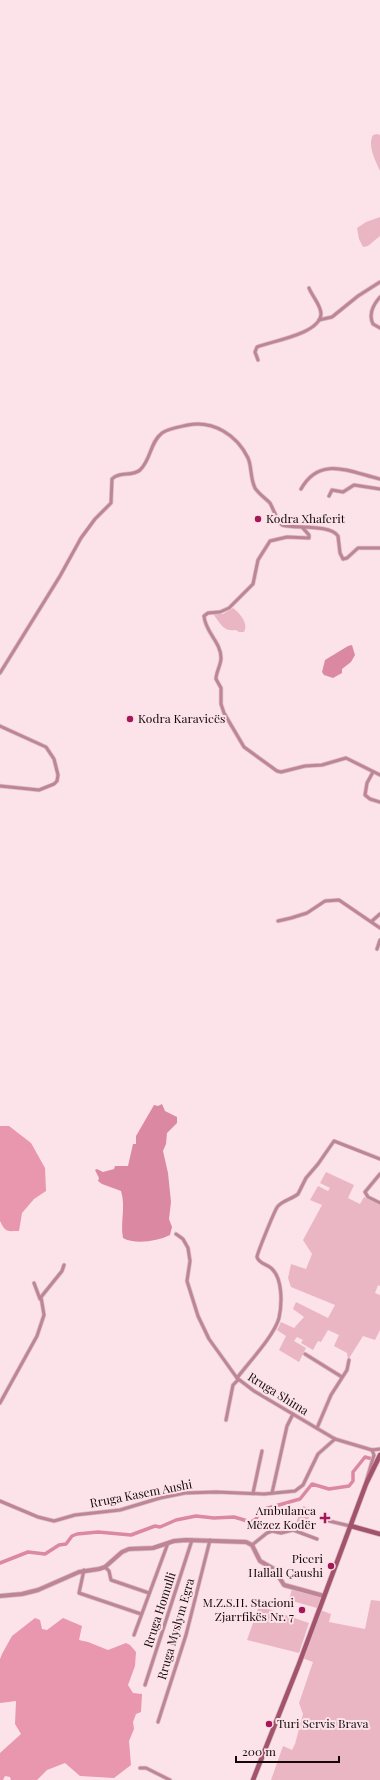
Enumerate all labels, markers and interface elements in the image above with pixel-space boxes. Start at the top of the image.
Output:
place label: Kodra Xhaferit [266,510,346,526]
marker: Kodra Xhaferit [253,514,263,524]
place label: Kodra Karavicës [138,710,225,726]
marker: Kodra Karavicës [125,714,135,724]
street label: Rruga Shima [245,1368,312,1418]
street label: Rruga Kasem Aushi [88,1475,194,1511]
place label: Ambulanca Mëzez Kodër [246,1502,317,1532]
marker: Ambulanca Mëzez Kodër [319,1512,331,1524]
place label: Piceri Hallall Çaushi [248,1550,323,1580]
marker: Piceri Hallall Çaushi [326,1561,336,1571]
street label: Rruga Homulli [139,1569,179,1650]
street label: Rruga Myslym Egra [153,1576,197,1681]
place label: M.Z.S.H. Stacioni Zjarrfikës Nr. 7 [202,1594,294,1624]
marker: M.Z.S.H. Stacioni Zjarrfikës Nr. 7 [297,1605,307,1615]
place label: Turi Servis Brava [277,1715,369,1731]
marker: Turi Servis Brava [264,1719,274,1729]
scale bar [236,1738,339,1764]
text: 200 m [242,1743,276,1759]

